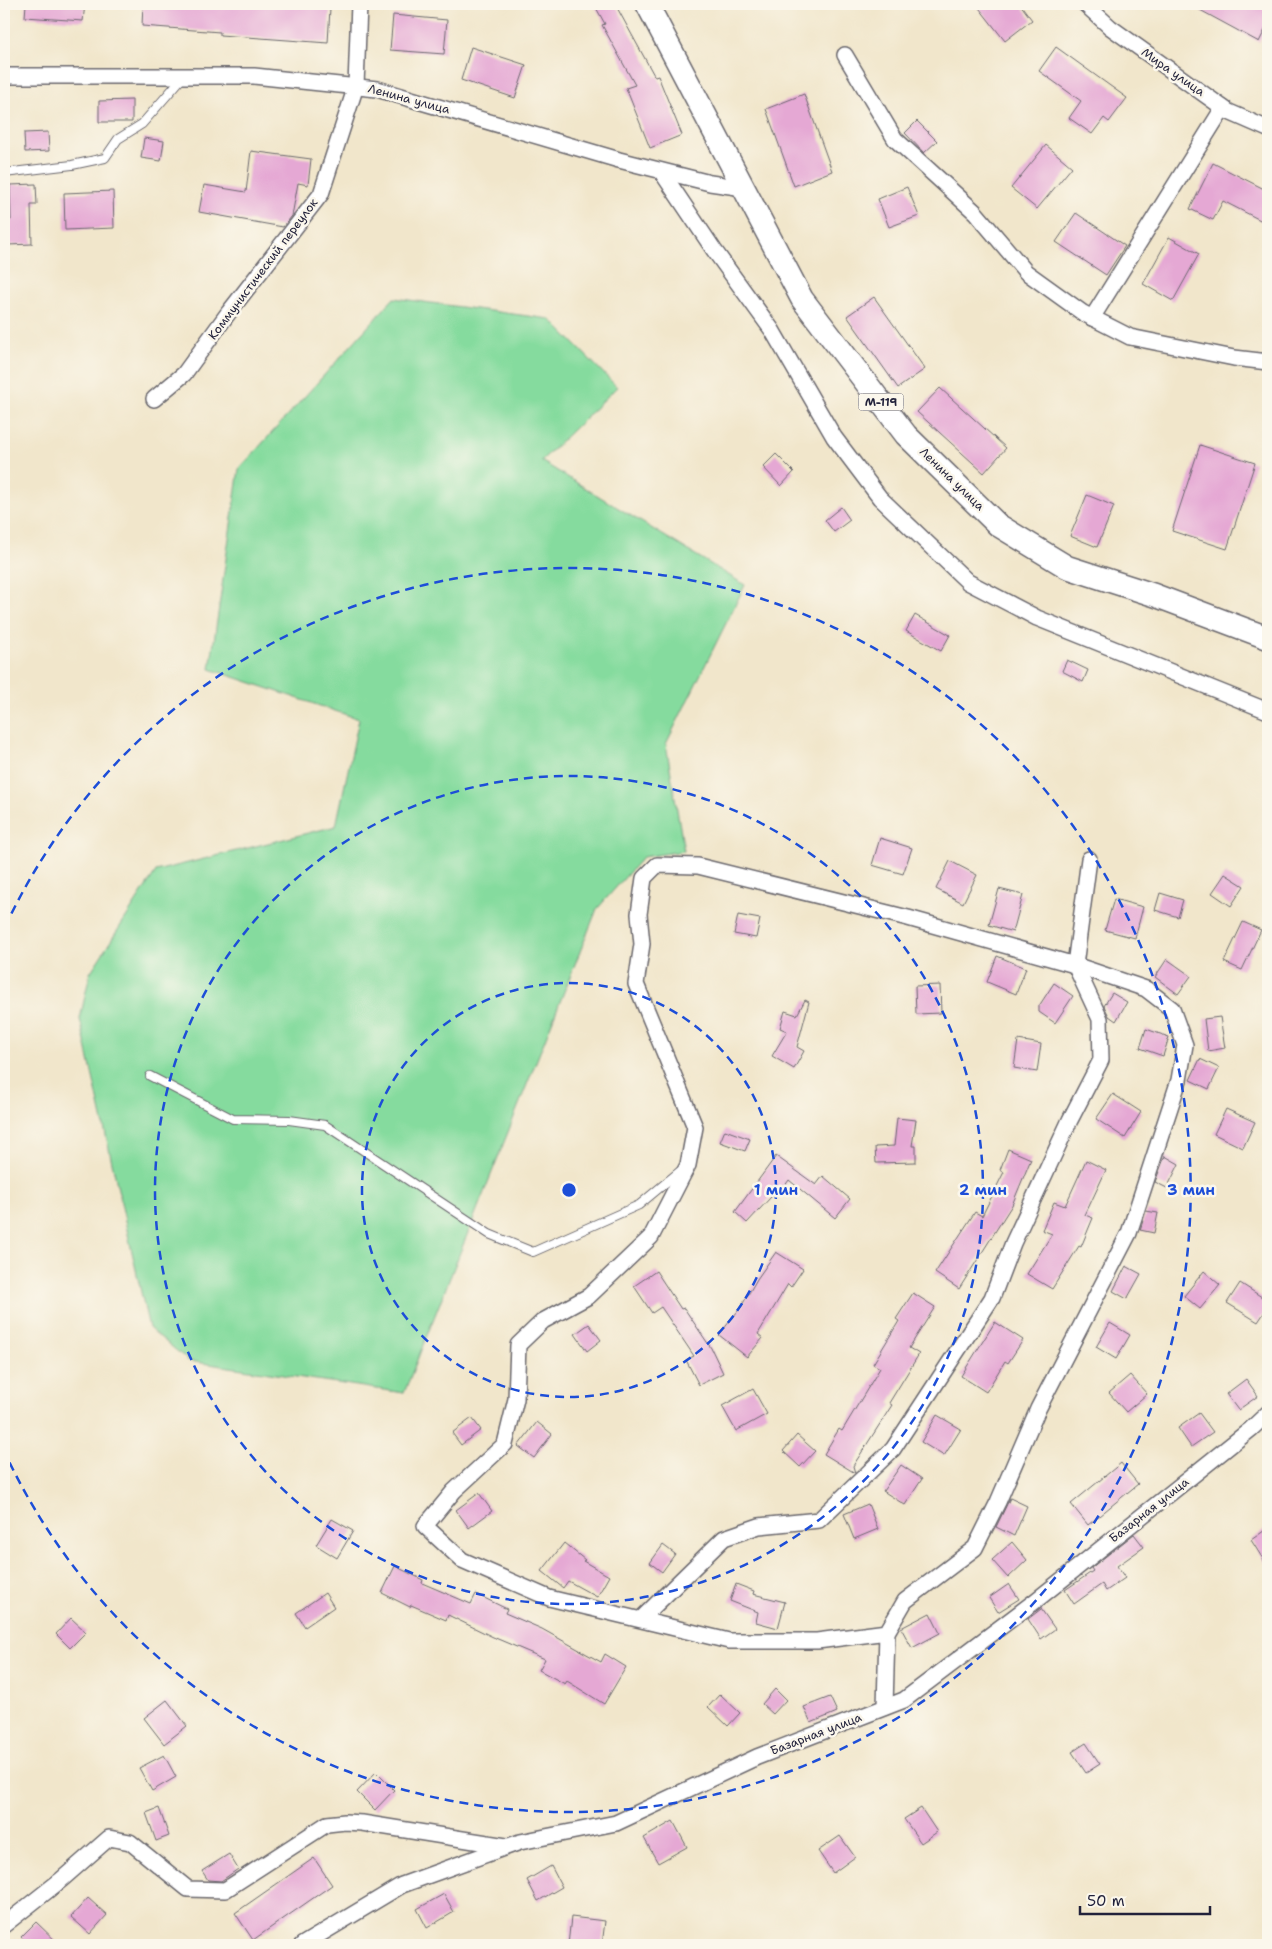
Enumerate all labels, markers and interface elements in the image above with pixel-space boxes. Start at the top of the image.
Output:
street label: Мира улица [1138,44,1208,100]
street label: Ленина улица [366,80,452,118]
street label: Коммунистический переулок [205,195,322,343]
road number: М-119 [858,394,904,411]
street label: Ленина улица [916,444,988,514]
text: 1 мин [754,1180,798,1200]
text: 2 мин [959,1180,1007,1200]
text: 3 мин [1167,1180,1215,1200]
centre of rings [560,1181,578,1199]
street label: Базарная улица [1106,1474,1192,1546]
street label: Базарная улица [768,1709,865,1759]
scale bar [1080,1884,1210,1916]
text: 50 m [1087,1891,1125,1911]

